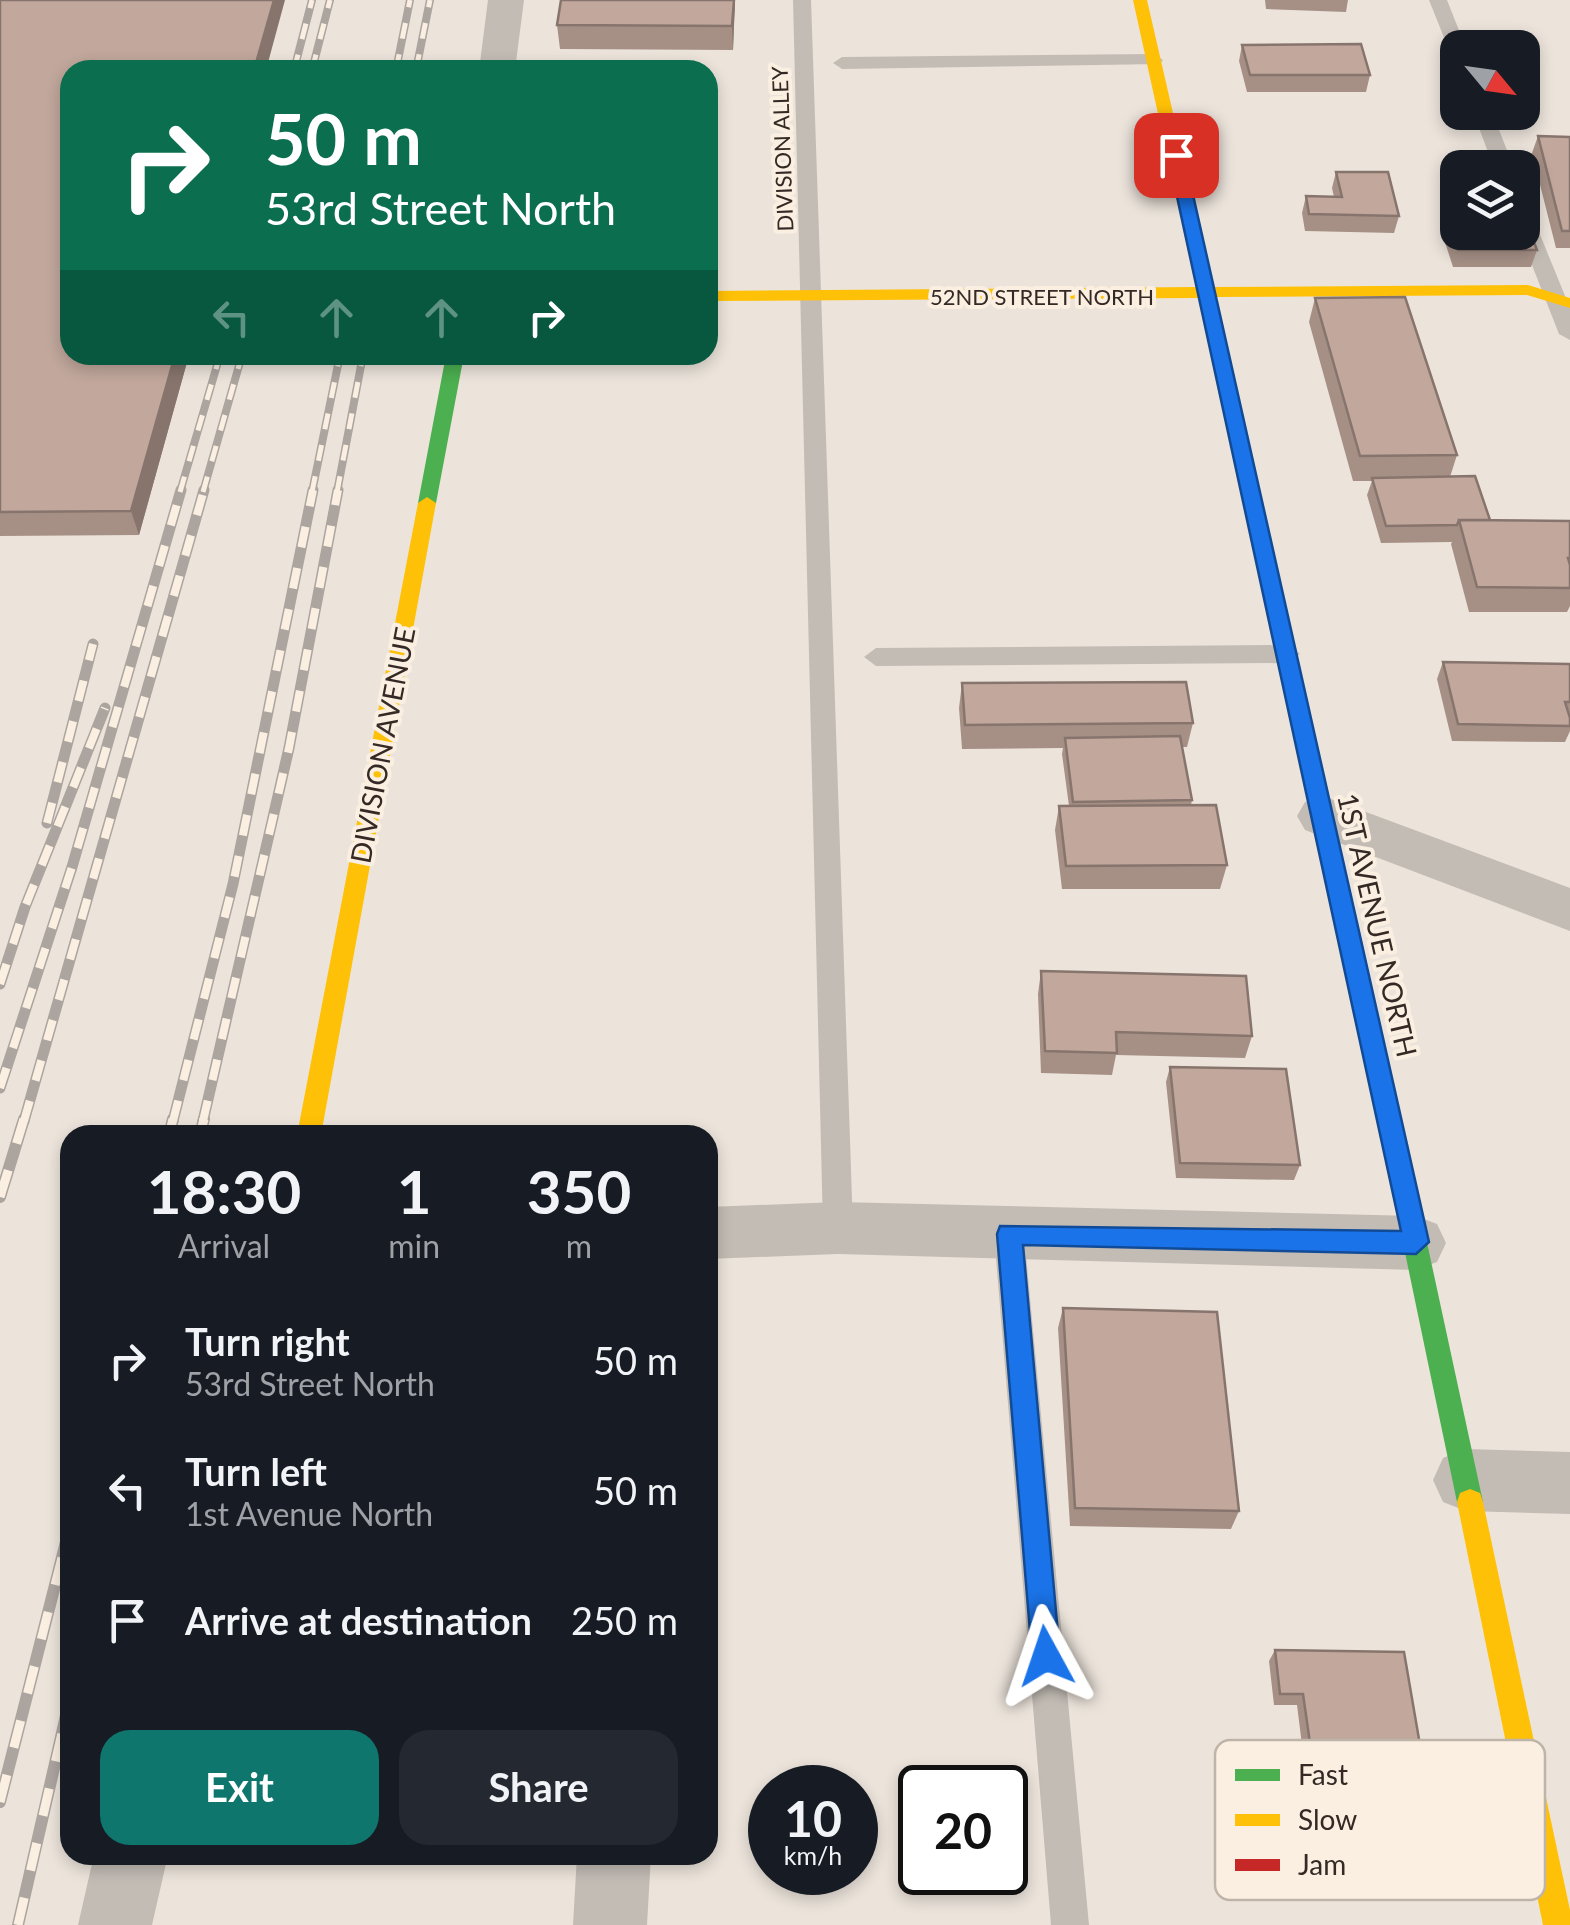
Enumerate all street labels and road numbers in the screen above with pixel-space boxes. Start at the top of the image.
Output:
street label: DIVISION ALLEY [766,66,798,232]
street label: 52ND STREET NORTH [930,283,1154,310]
street label: DIVISION AVENUE [342,624,422,866]
street label: 1ST AVENUE NORTH [1331,790,1425,1060]

